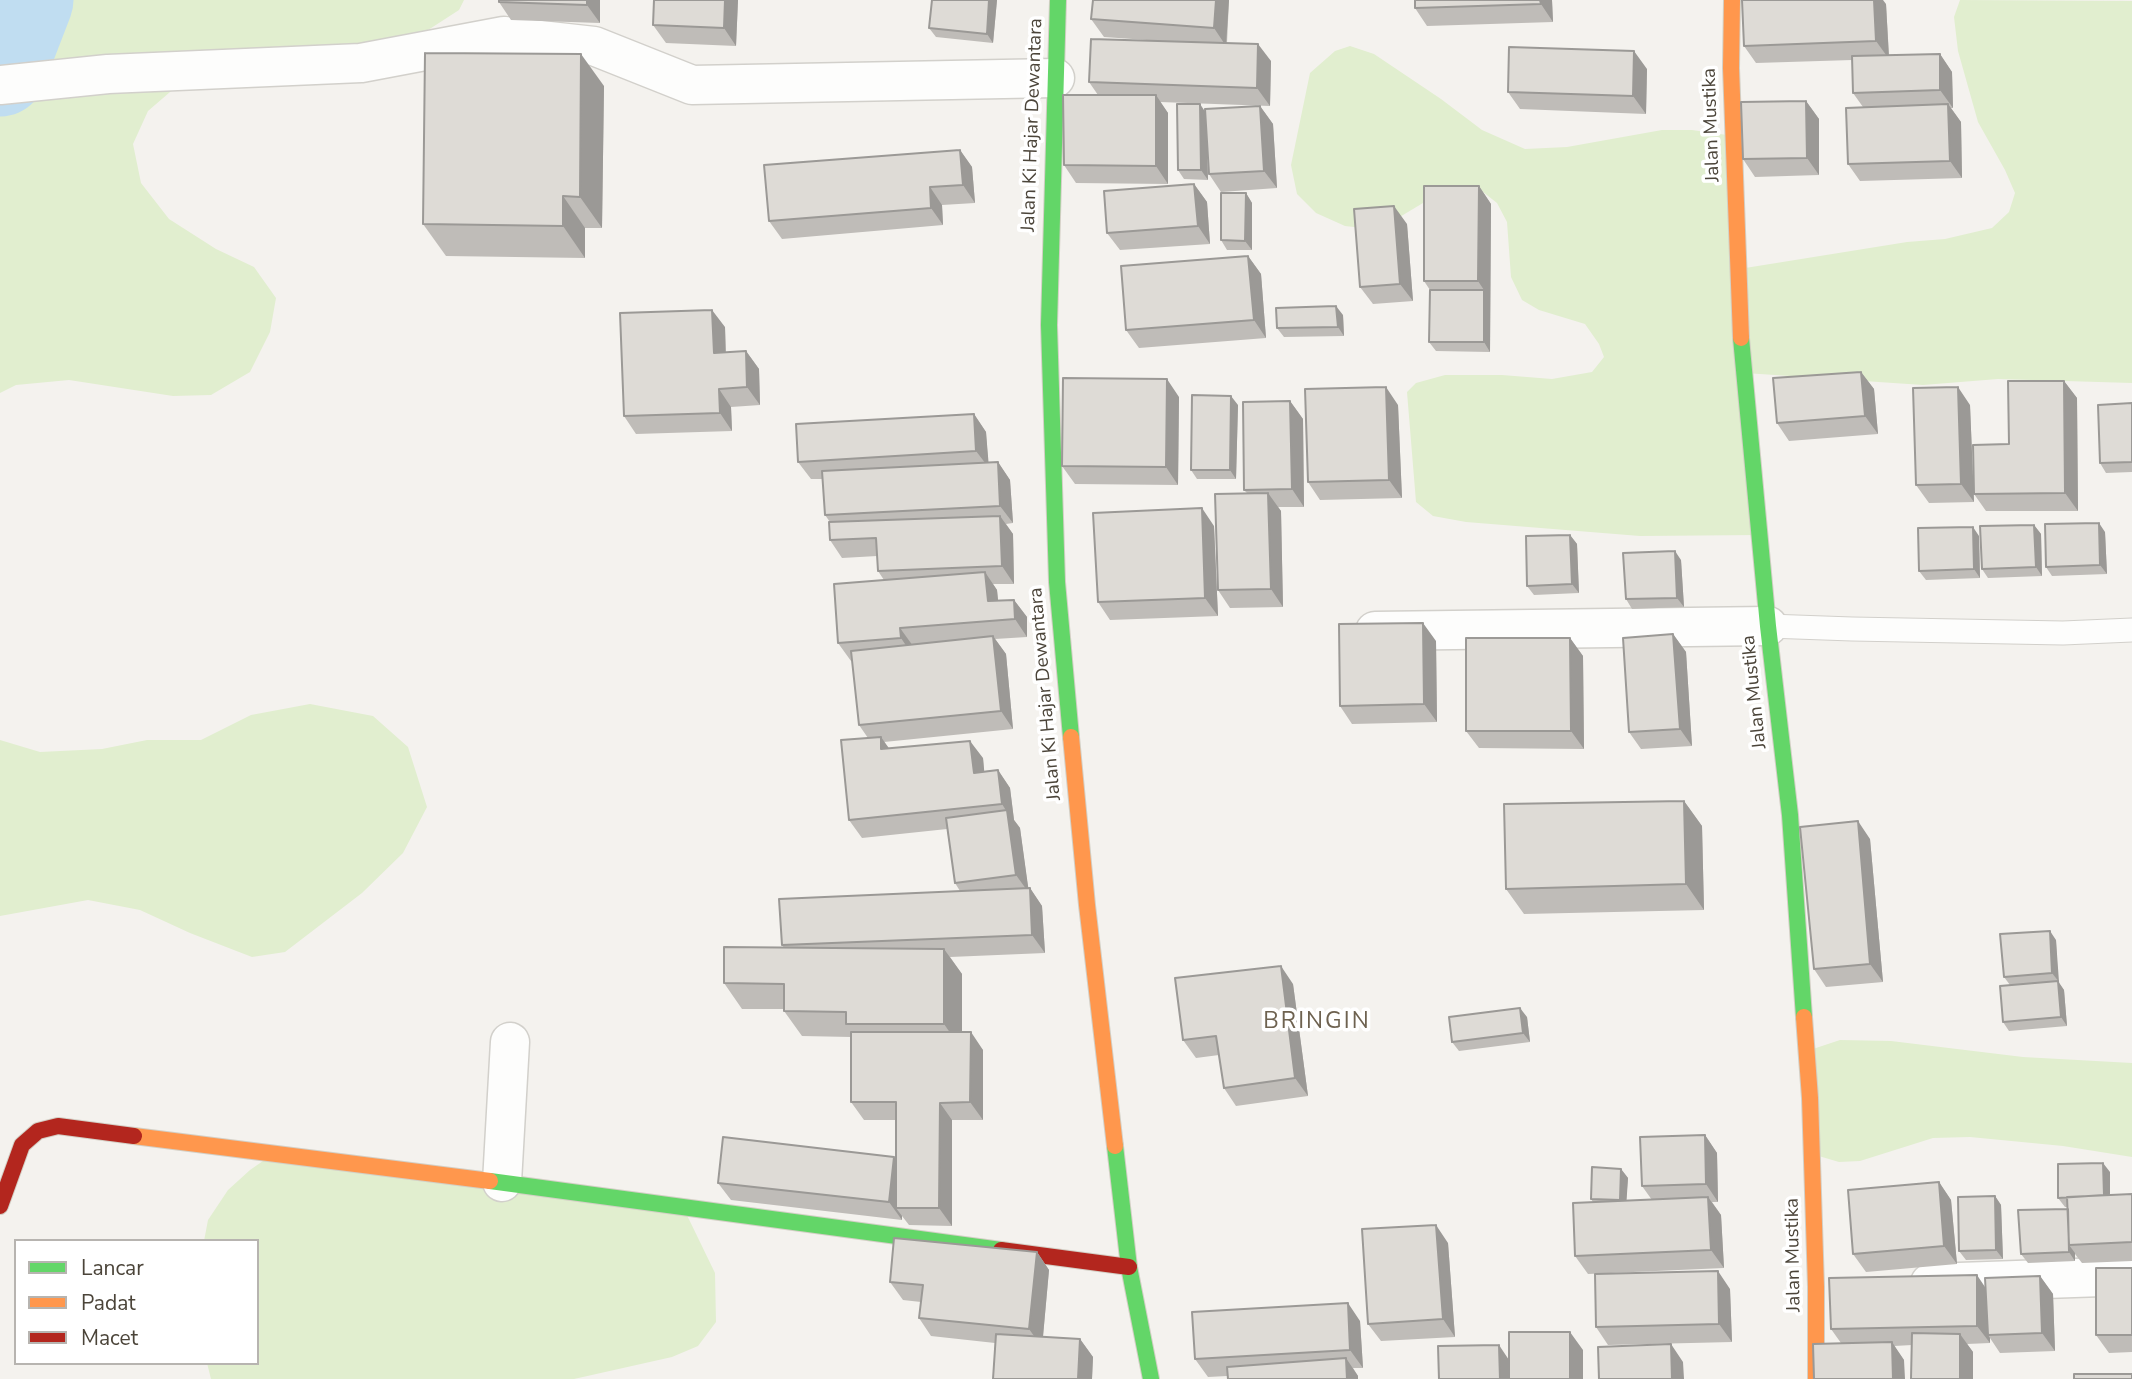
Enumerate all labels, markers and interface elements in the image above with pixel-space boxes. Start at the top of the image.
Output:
street label: Jalan Ki Hajar Dewantara [1018,18,1048,232]
street label: Jalan Mustika [1699,68,1725,182]
street label: Jalan Ki Hajar Dewantara [1025,587,1067,801]
street label: Jalan Mustika [1738,634,1772,750]
district label: BRINGIN [1264,1008,1370,1036]
street label: Jalan Mustika [1782,1198,1806,1312]
legend [14,1239,259,1365]
text: Lancar [81,1254,144,1282]
text: Padat [81,1289,136,1317]
text: Macet [81,1324,138,1352]

